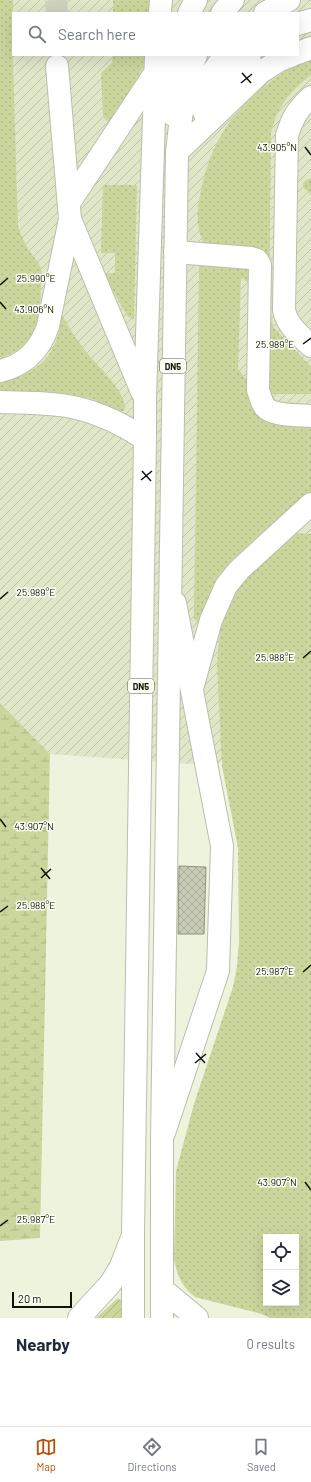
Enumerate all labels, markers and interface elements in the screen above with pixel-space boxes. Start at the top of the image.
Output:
search box [12,12,299,56]
icon: search [26,23,48,45]
text: Search here [58,25,136,43]
text: 43.905°N [257,141,297,153]
text: 25.990°E [16,272,56,284]
text: 43.906°N [14,303,54,315]
text: 25.989°E [256,338,294,350]
road number: DN5 [160,359,186,373]
text: 25.989°E [17,586,55,598]
text: 25.988°E [256,651,294,663]
road number: DN5 [128,679,154,693]
text: 43.907°N [14,820,54,832]
text: 25.988°E [17,899,55,911]
text: 25.987°E [256,965,294,977]
text: 43.907°N [257,1176,297,1188]
text: 25.987°E [17,1213,55,1225]
map controls [263,1234,299,1306]
button: locate [263,1234,299,1270]
button: layers [263,1270,299,1306]
scale bar [12,1290,72,1309]
text: 20 m [18,1292,41,1305]
text: Nearby [16,1334,70,1354]
text: 0 results [246,1336,295,1352]
tab: Map [35,1436,57,1473]
tab: Directions [127,1436,177,1473]
tab: Saved [247,1436,276,1473]

